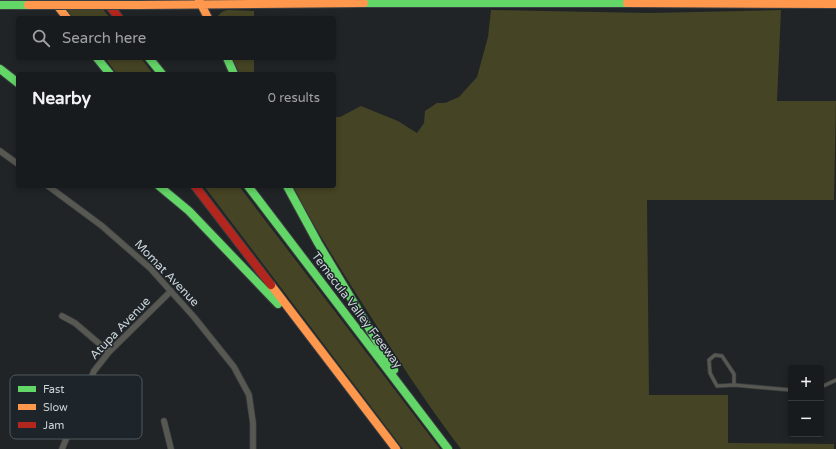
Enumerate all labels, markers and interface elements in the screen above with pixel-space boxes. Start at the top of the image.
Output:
search box [16,16,336,60]
icon: search [30,27,52,49]
text: Search here [62,29,146,47]
text: Nearby [32,88,91,109]
text: 0 results [268,90,320,106]
street label: Momat Avenue [132,237,202,309]
street label: Temecula Valley Freeway [309,249,406,371]
street label: Atupa Avenue [87,294,153,362]
map controls [788,365,824,437]
button: + [788,365,824,401]
legend [10,375,142,439]
text: Fast [43,383,64,396]
text: Slow [43,401,68,414]
button: − [788,401,824,437]
text: Jam [43,419,64,432]

